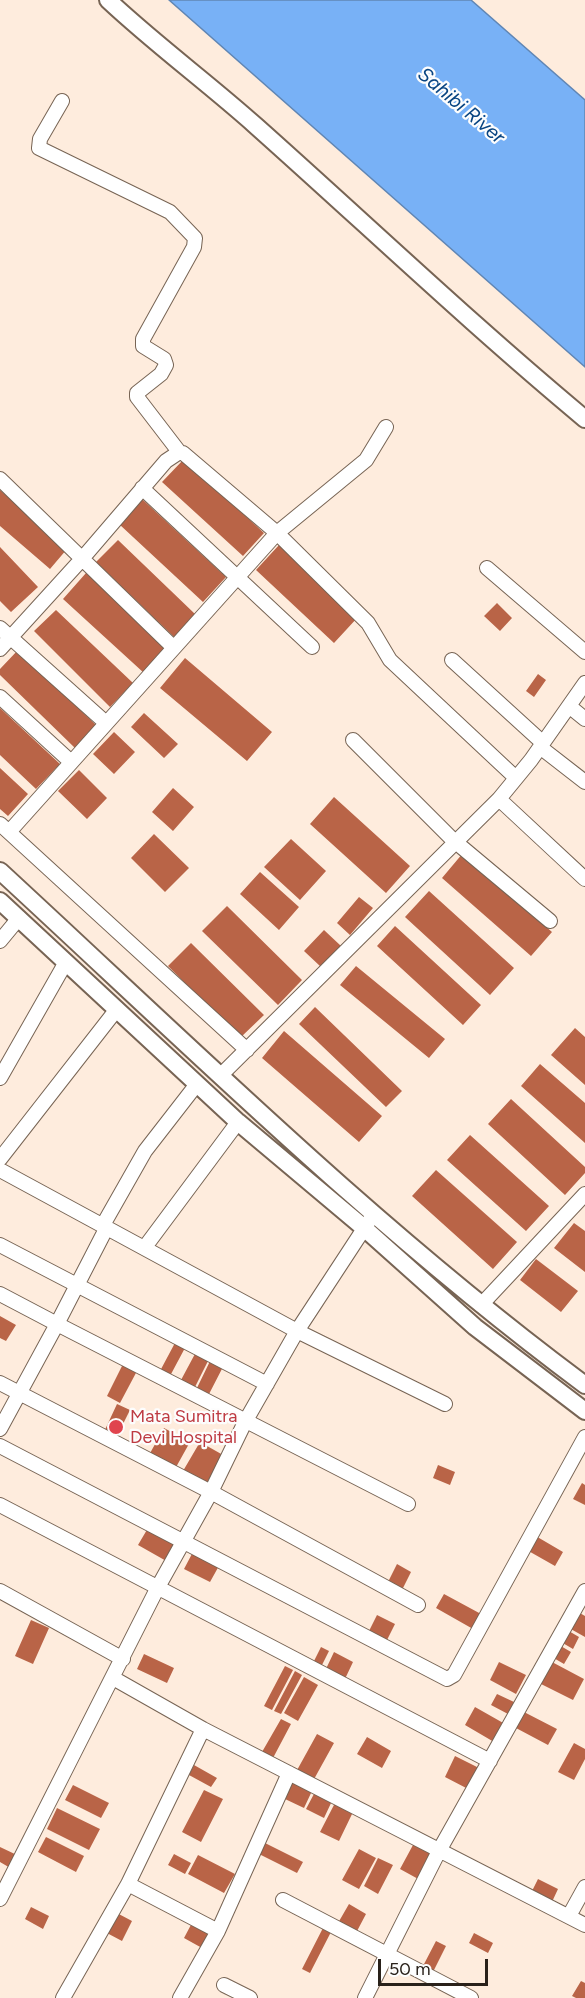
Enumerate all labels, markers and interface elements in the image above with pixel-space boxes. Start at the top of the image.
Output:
water label: Sahibi River [413,63,509,149]
place label: Mata Sumitra Devi Hospital [130,1406,237,1448]
marker: Mata Sumitra Devi Hospital [107,1418,125,1436]
scale bar [381,1947,490,1985]
text: 50 m [389,1958,431,1980]

